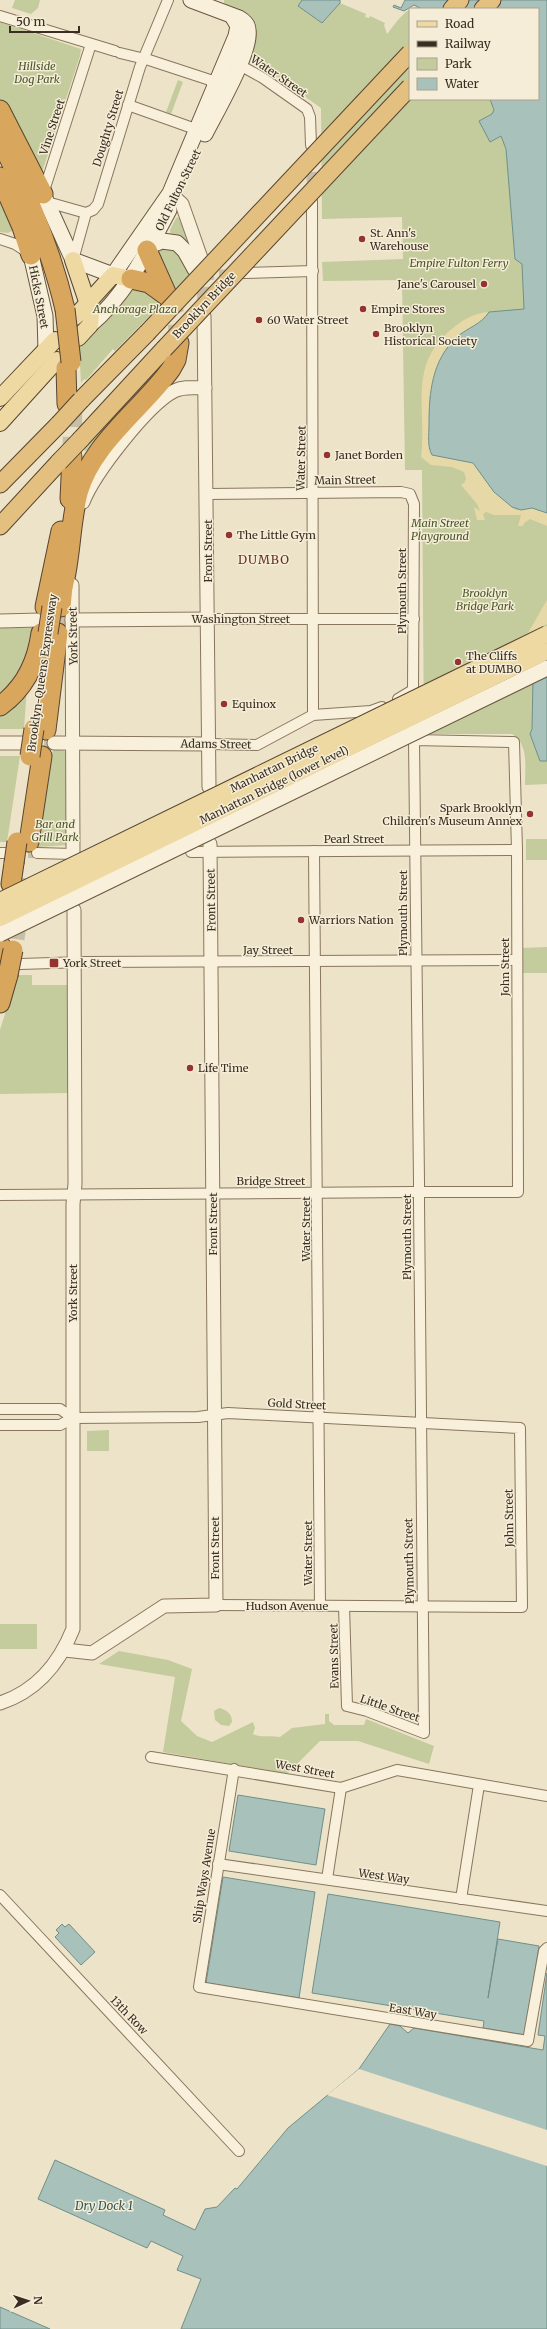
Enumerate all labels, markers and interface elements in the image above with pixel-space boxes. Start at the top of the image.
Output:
scale bar [10,8,79,34]
legend [409,8,539,100]
text: 50 m [16,14,45,29]
text: Road [445,16,474,31]
text: Railway [445,36,491,51]
street label: Water Street [247,51,311,100]
text: Park [445,56,472,71]
park label: Hillside Dog Park [13,59,60,86]
text: Water [444,76,480,91]
street label: Doughty Street [90,87,127,168]
street label: Vine Street [36,97,68,158]
street label: Old Fulton Street [152,146,204,233]
place label: St. Ann's Warehouse [369,226,429,253]
marker: St. Ann's Warehouse [357,234,367,244]
park label: Empire Fulton Ferry [409,256,509,270]
street label: Hicks Street [26,264,52,331]
street label: Brooklyn Bridge [169,268,239,341]
place label: Jane's Carousel [396,277,477,291]
marker: Jane's Carousel [479,279,489,289]
park label: Anchorage Plaza [92,302,177,316]
place label: Empire Stores [371,302,445,316]
marker: Empire Stores [358,304,368,314]
place label: 60 Water Street [267,313,349,327]
marker: 60 Water Street [254,315,264,325]
place label: Brooklyn Historical Society [384,321,478,348]
marker: Brooklyn Historical Society [371,329,381,339]
street label: Water Street [293,425,309,492]
place label: Janet Borden [334,448,404,462]
marker: Janet Borden [322,450,332,460]
street label: Main Street [314,472,377,488]
park label: Main Street Playground [410,516,469,543]
street label: Front Street [201,519,215,582]
place label: The Little Gym [237,528,316,542]
marker: The Little Gym [224,530,234,540]
street label: Plymouth Street [395,547,409,634]
district label: DUMBO [238,552,290,567]
park label: Brooklyn Bridge Park [456,586,514,613]
street label: Brooklyn-Queens Expressway [24,593,60,753]
street label: York Street [65,606,81,666]
street label: Washington Street [191,612,291,626]
place label: The Cliffs at DUMBO [466,649,522,676]
marker: The Cliffs at DUMBO [453,657,463,667]
place label: Equinox [232,697,276,711]
marker: Equinox [219,699,229,709]
street label: Adams Street [180,736,252,752]
street label: Manhattan Bridge [228,740,321,795]
street label: Manhattan Bridge (lower level) [197,743,351,827]
place label: Spark Brooklyn Children's Museum Annex [383,801,523,828]
marker: Spark Brooklyn Children's Museum Annex [525,809,535,819]
park label: Bar and Grill Park [32,817,78,844]
street label: Pearl Street [324,832,385,846]
street label: Front Street [203,868,219,932]
street label: Plymouth Street [396,869,410,956]
place label: Warriors Nation [308,913,395,927]
marker: Warriors Nation [296,915,306,925]
street label: John Street [498,937,512,997]
street label: Jay Street [242,943,294,957]
place label: York Street [62,956,122,970]
marker: York Street [48,957,60,969]
place label: Life Time [198,1061,249,1075]
marker: Life Time [185,1063,195,1073]
street label: Bridge Street [237,1174,306,1188]
street label: Front Street [206,1192,220,1255]
street label: Plymouth Street [400,1193,414,1280]
street label: Water Street [299,1196,313,1263]
street label: York Street [66,1263,80,1323]
street label: Gold Street [267,1395,327,1413]
street label: John Street [501,1488,517,1548]
street label: Front Street [208,1516,222,1579]
street label: Plymouth Street [401,1517,417,1604]
street label: Water Street [301,1520,315,1587]
street label: Hudson Avenue [246,1599,328,1613]
street label: Evans Street [326,1622,342,1689]
street label: Little Street [358,1691,422,1725]
street label: West Street [273,1757,336,1781]
street label: Ship Ways Avenue [190,1827,218,1924]
street label: West Way [357,1865,411,1887]
street label: 13th Row [107,1993,151,2038]
street label: East Way [388,2000,438,2022]
water label: Dry Dock 1 [74,2198,133,2213]
north arrow [8,2281,48,2321]
text: N [31,2296,45,2305]

